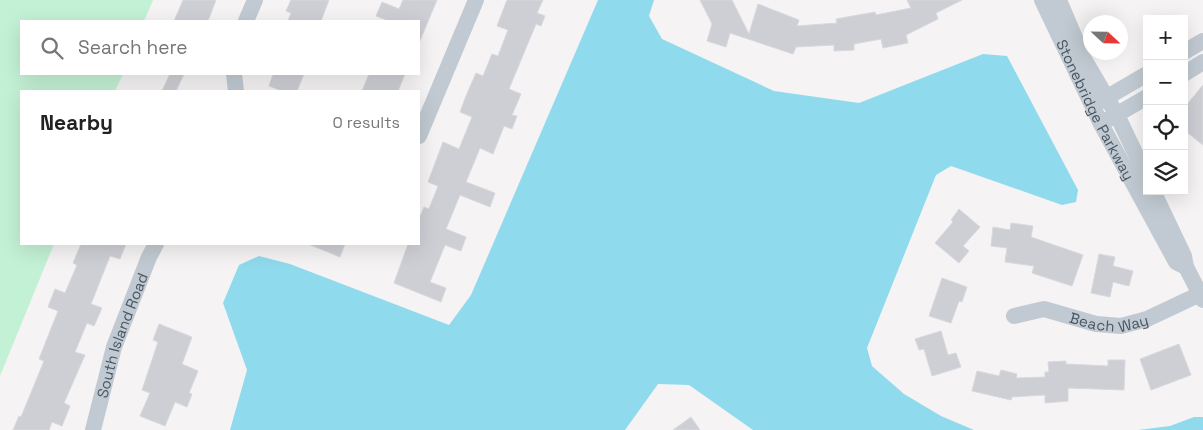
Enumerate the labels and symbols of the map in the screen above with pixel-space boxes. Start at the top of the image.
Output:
north arrow [1083,15,1128,60]
street label: Stonebridge Parkway [1053,36,1139,183]
street label: South Island Road [92,270,151,400]
street label: Beach Way [1068,307,1150,336]

